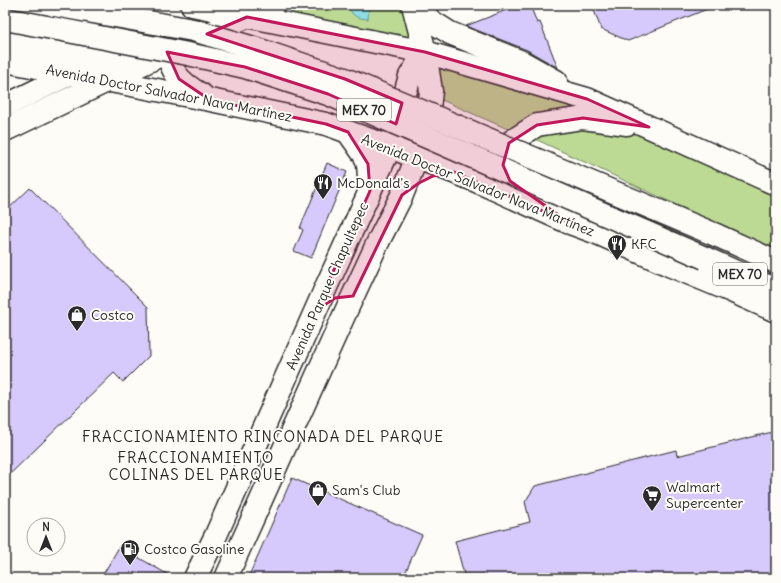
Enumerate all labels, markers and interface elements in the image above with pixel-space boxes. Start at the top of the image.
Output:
street label: Avenida Doctor Salvador Nava Martínez [45,60,294,126]
road number: MEX 70 [337,99,391,121]
street label: Avenida Doctor Salvador Nava Martínez [359,130,598,240]
restaurant icon: McDonald's [312,172,334,200]
place label: McDonald's [337,174,410,192]
street label: Avenida Parque Chapultepec [282,199,372,373]
restaurant icon: KFC [606,233,628,261]
place label: KFC [631,235,657,253]
road number: MEX 70 [713,263,767,285]
shop icon: Costco [66,304,88,332]
place label: Costco [91,306,134,324]
district label: FRACCIONAMIENTO RINCONADA DEL PARQUE [82,427,444,446]
district label: FRACCIONAMIENTO COLINAS DEL PARQUE [108,448,284,484]
place label: Walmart Supercenter [666,478,744,512]
shop icon: Sam's Club [307,479,329,507]
place label: Sam's Club [332,481,401,499]
supermarket icon: Walmart Supercenter [641,484,663,512]
north arrow [26,517,66,557]
text: N [42,520,50,534]
fuel station icon: Costco Gasoline [119,538,141,566]
place label: Costco Gasoline [144,540,245,558]

